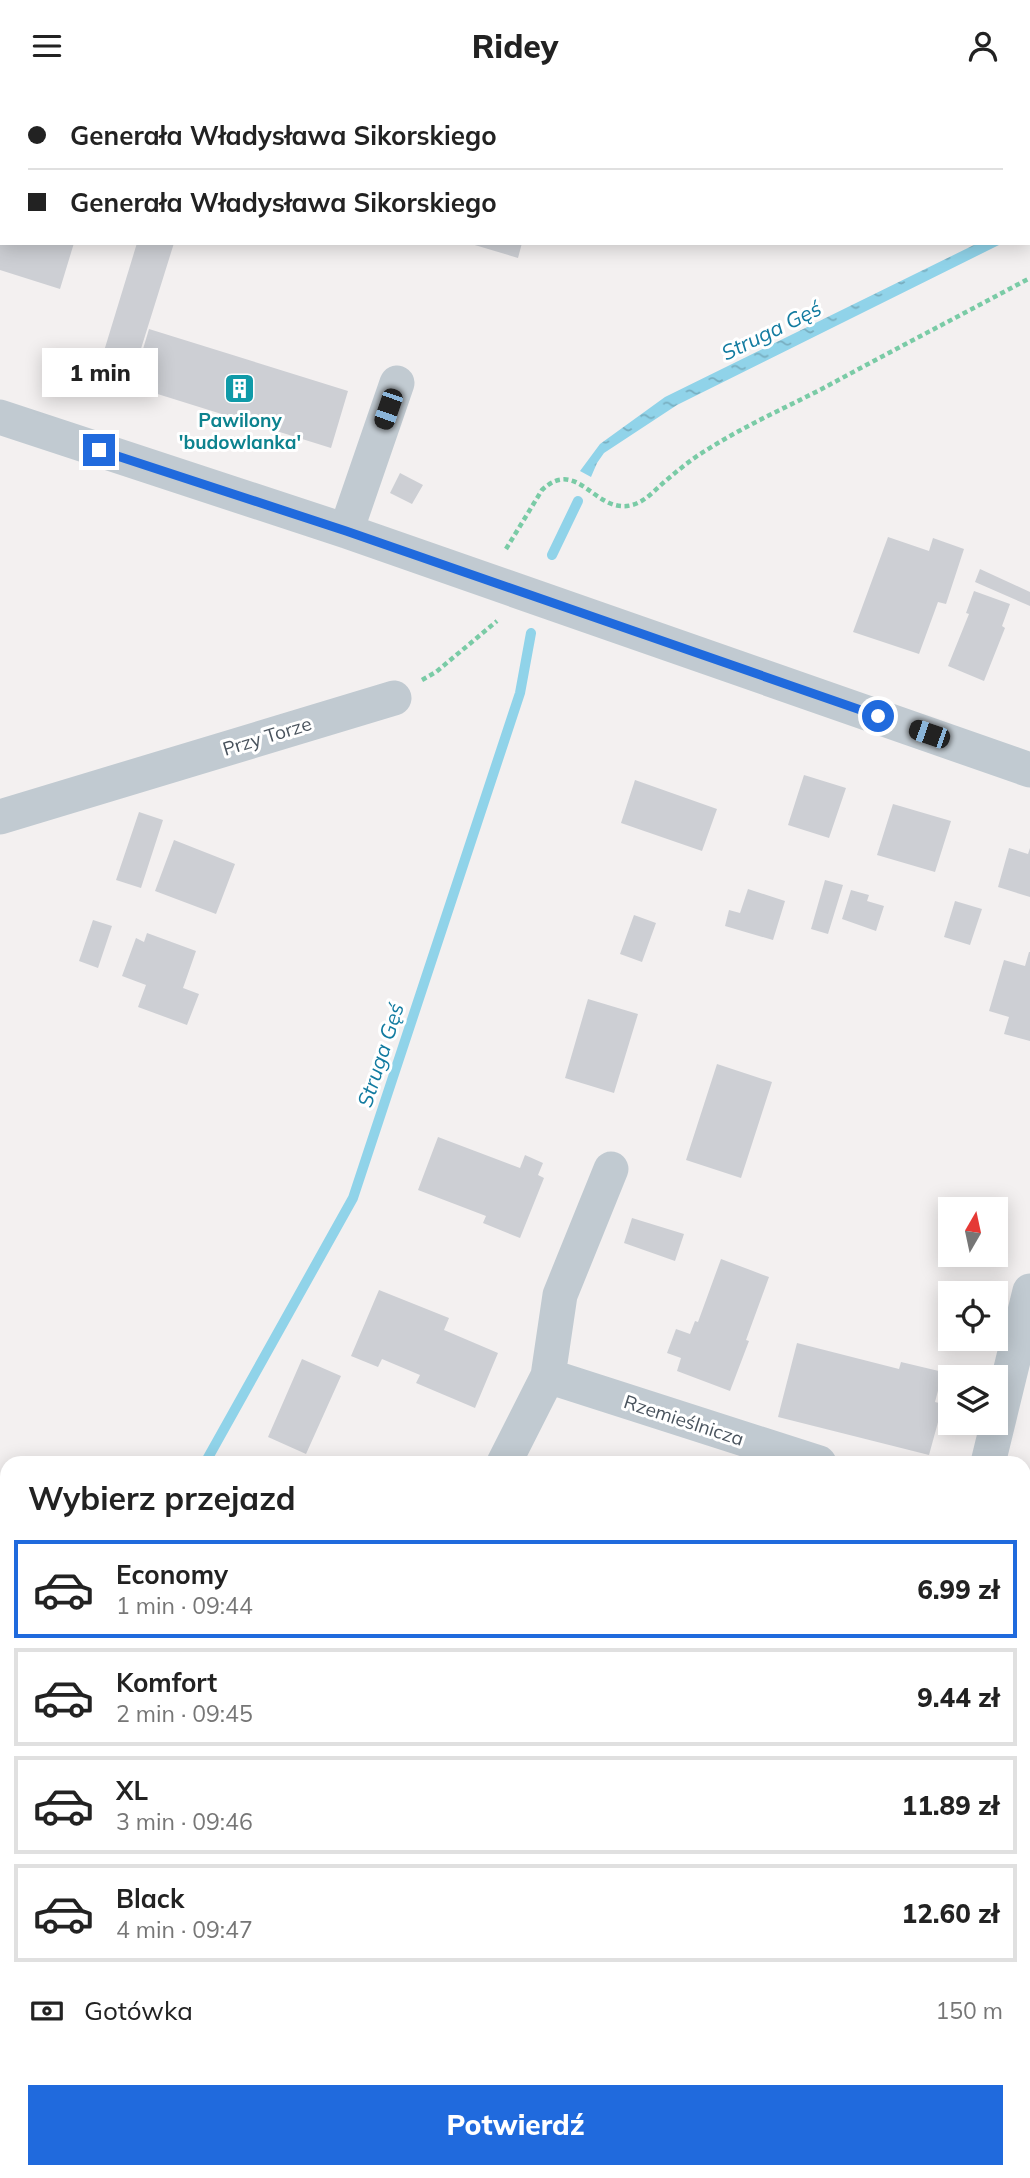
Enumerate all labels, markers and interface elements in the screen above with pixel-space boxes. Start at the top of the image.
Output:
text: Ridey [472,26,558,66]
icon: menu [28,27,66,65]
icon: person [964,27,1002,65]
text: Generała Władysława Sikorskiego [70,119,497,152]
text: Generała Władysława Sikorskiego [70,186,497,219]
water label: Struga Gęś [717,294,826,365]
callout: 1 min [41,349,157,397]
text: 1 min [69,358,131,387]
building icon: Pawilony 'budowlanka' [223,372,257,406]
car [372,386,405,432]
place label: Pawilony 'budowlanka' [179,408,301,454]
route end [83,434,115,466]
route start [862,700,894,732]
street label: Przy Torze [220,711,314,761]
car [906,717,953,751]
water label: Struga Gęś [351,999,409,1110]
north arrow [938,1197,1008,1267]
map controls [938,1197,1008,1435]
button: locate [938,1281,1008,1351]
button: layers [938,1365,1008,1435]
street label: Rzemieślnicza [621,1389,747,1451]
text: Wybierz przejazd [28,1478,296,1518]
icon: car [32,1558,95,1621]
text: Economy [116,1558,228,1591]
text: 6.99 zł [917,1573,999,1606]
text: 1 min · 09:44 [116,1591,253,1620]
icon: car [32,1666,95,1729]
text: Komfort [116,1666,217,1699]
text: 9.44 zł [917,1681,999,1714]
text: 2 min · 09:45 [116,1699,253,1728]
icon: car [32,1774,95,1837]
text: XL [116,1774,148,1807]
text: 11.89 zł [902,1789,999,1822]
text: 3 min · 09:46 [116,1807,253,1836]
icon: car [32,1882,95,1945]
text: Black [116,1882,184,1915]
text: 12.60 zł [902,1897,999,1930]
text: 4 min · 09:47 [116,1915,253,1944]
icon: cash [28,1992,66,2030]
text: Gotówka [84,1994,193,2027]
text: 150 m [935,1996,1003,2025]
button: Potwierdź [28,2085,1003,2165]

